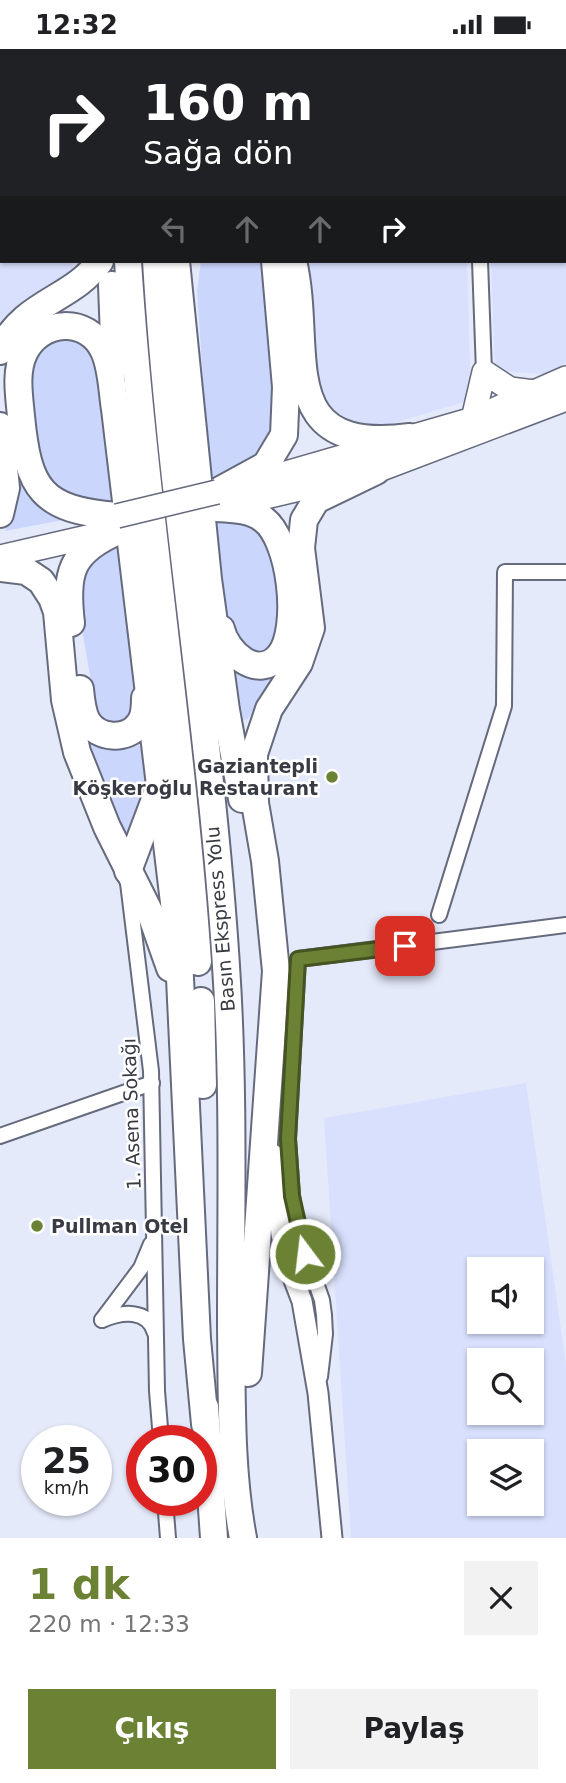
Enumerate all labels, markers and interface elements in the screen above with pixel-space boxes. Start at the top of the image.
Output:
text: 12:32 [35,10,118,40]
text: 160 m [143,75,313,132]
icon: right [28,77,119,168]
text: Sağa dön [143,134,293,172]
icon: left [155,210,193,248]
icon: ahead [228,210,266,248]
icon: ahead [301,210,339,248]
icon: right [374,210,412,248]
place label: Gaziantepli Köşkeroğlu Restaurant [73,755,318,799]
marker: Gaziantepli Köşkeroğlu Restaurant [324,769,340,785]
street label: Basın Ekspress Yolu [201,825,239,1013]
pin [375,916,435,976]
icon: arrive [386,927,424,965]
street label: 1. Asena Sokağı [117,1038,145,1190]
place label: Pullman Otel [51,1215,189,1237]
position arrow [268,1217,342,1291]
marker: Pullman Otel [29,1218,45,1234]
map controls [467,1257,544,1516]
button: sound [467,1257,544,1334]
button: search [467,1348,544,1425]
speed limit sign: 30 [126,1425,217,1516]
button: layers [467,1439,544,1516]
text: 25 [42,1441,91,1481]
text: km/h [44,1477,89,1498]
text: 1 dk [28,1560,130,1609]
button: close [464,1561,538,1635]
text: 220 m · 12:33 [28,1611,190,1637]
button: Çıkış [28,1689,276,1769]
button: Paylaş [290,1689,538,1769]

